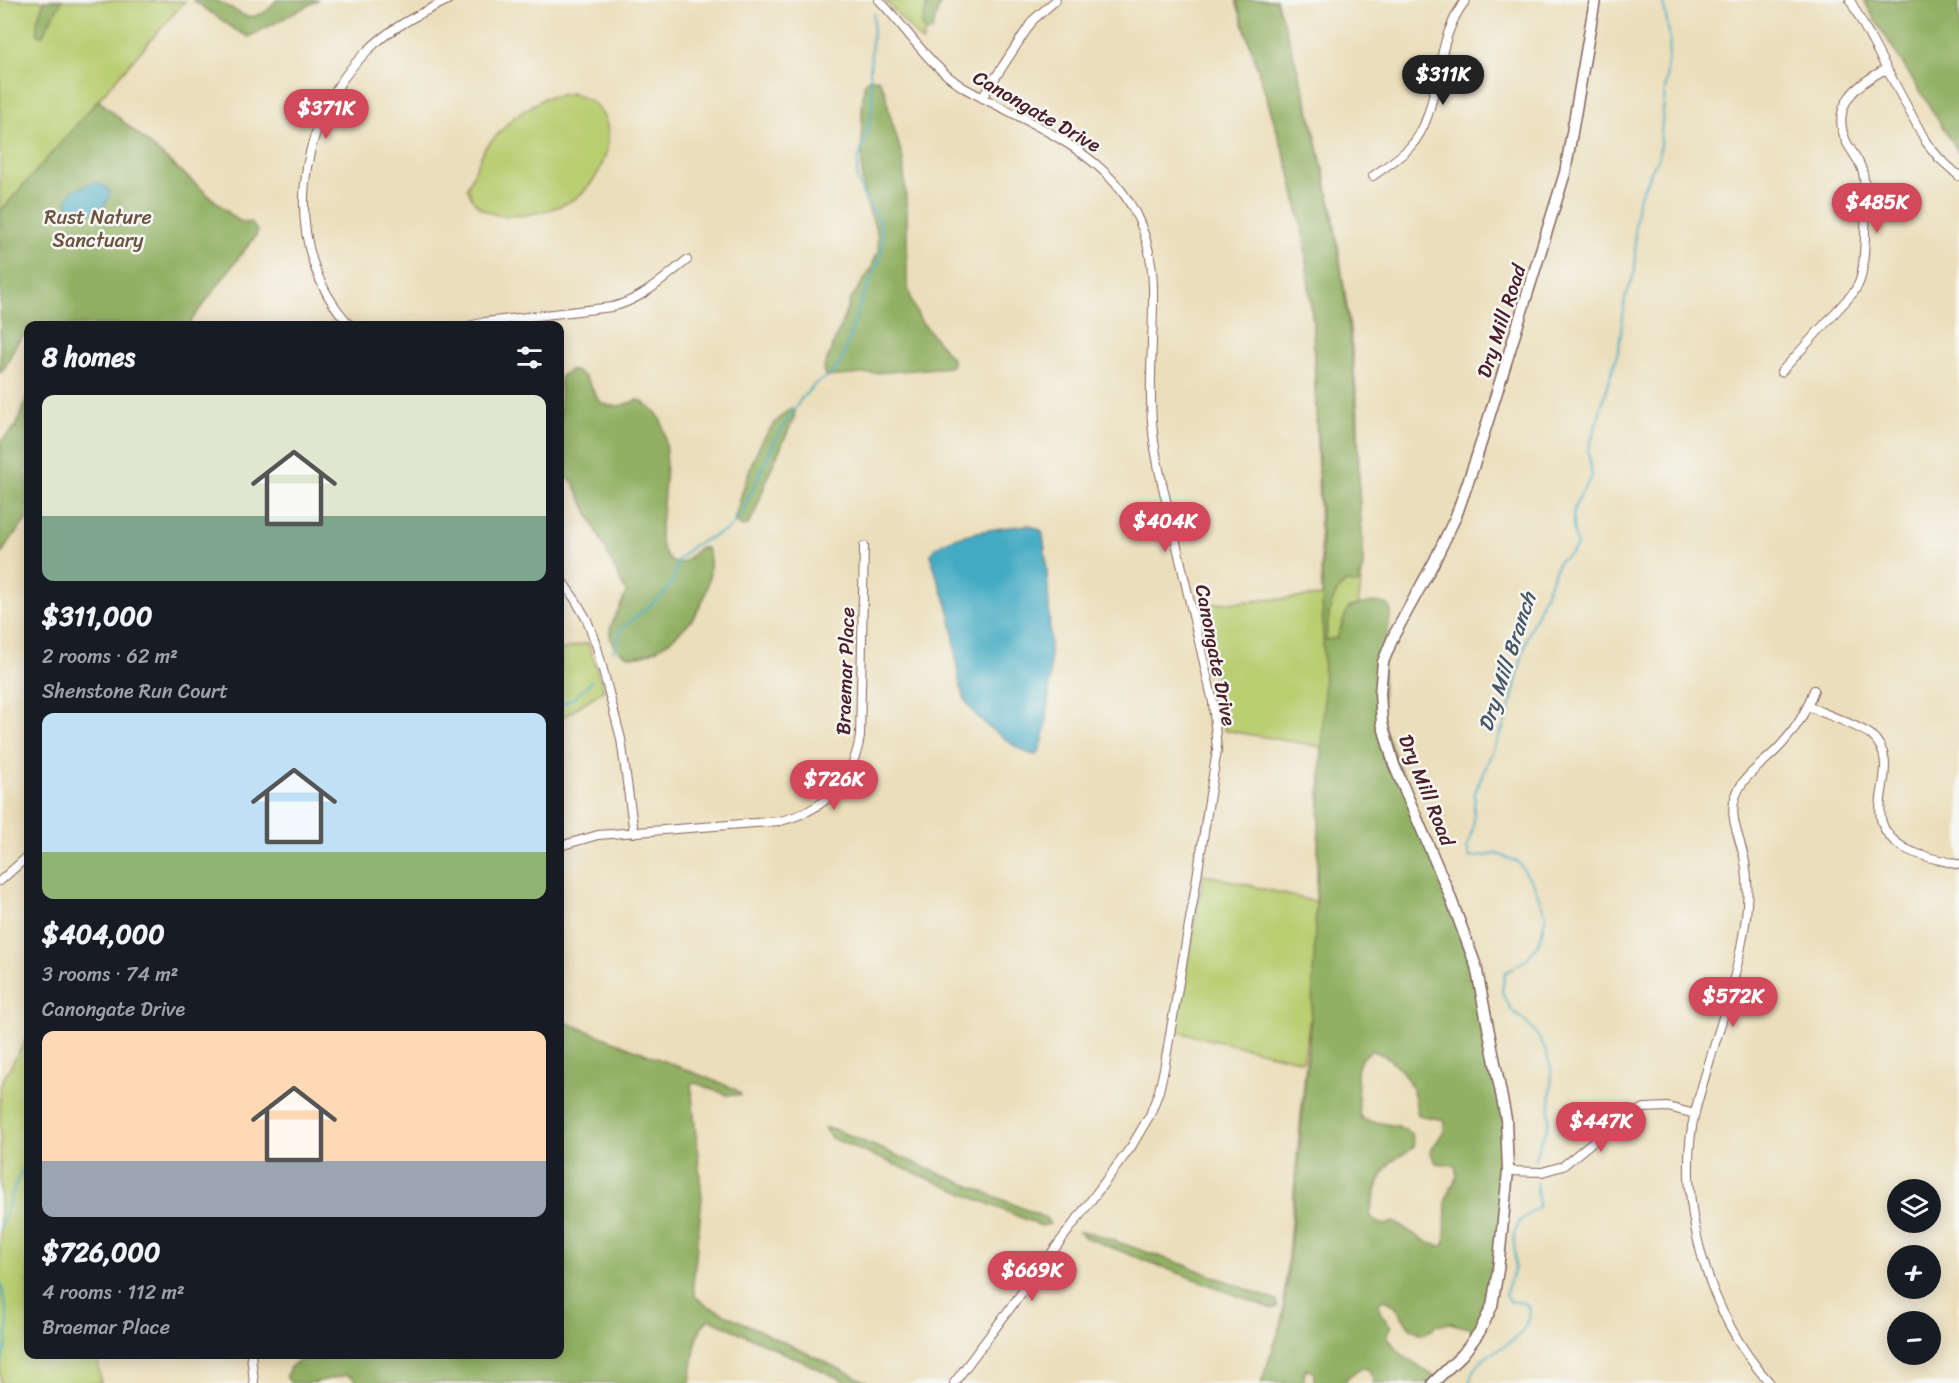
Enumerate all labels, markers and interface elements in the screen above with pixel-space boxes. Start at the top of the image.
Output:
pin: $311K [1401,55,1485,106]
text: $311K [1416,57,1470,92]
street label: Canongate Drive [966,60,1108,163]
pin: $371K [284,89,368,140]
text: $371K [298,91,354,126]
pin: $485K [1835,183,1919,234]
text: $485K [1846,185,1908,220]
park label: Rust Nature Sanctuary [44,200,152,258]
street label: Dry Mill Road [1467,258,1537,382]
text: 8 homes [42,334,135,380]
icon: filters [513,341,546,374]
icon: home [240,434,348,542]
pin: $404K [1123,502,1207,553]
text: $404K [1133,504,1197,539]
street label: Canongate Drive [1185,581,1246,729]
water label: Dry Mill Branch [1467,586,1548,736]
text: $311,000 [42,593,152,639]
street label: Braemar Place [826,606,865,736]
text: 2 rooms · 62 m² [42,639,178,674]
text: Shenstone Run Court [42,674,228,709]
street label: Dry Mill Road [1388,729,1465,853]
icon: home [240,752,348,860]
pin: $726K [792,760,876,811]
text: $726K [804,762,864,797]
text: $404,000 [42,911,165,957]
text: 3 rooms · 74 m² [42,957,178,992]
pin: $572K [1691,977,1775,1028]
text: $572K [1703,979,1763,1014]
text: Canongate Drive [42,992,185,1027]
icon: home [240,1070,348,1178]
pin: $447K [1559,1102,1643,1153]
text: $447K [1570,1104,1632,1139]
map controls [1887,1179,1941,1365]
button: layers [1887,1179,1941,1233]
text: $726,000 [42,1229,160,1275]
button: + [1887,1245,1941,1299]
pin: $669K [990,1251,1074,1302]
text: $669K [1002,1253,1062,1288]
text: 4 rooms · 112 m² [42,1275,185,1310]
text: Braemar Place [42,1310,170,1345]
button: − [1887,1311,1941,1365]

